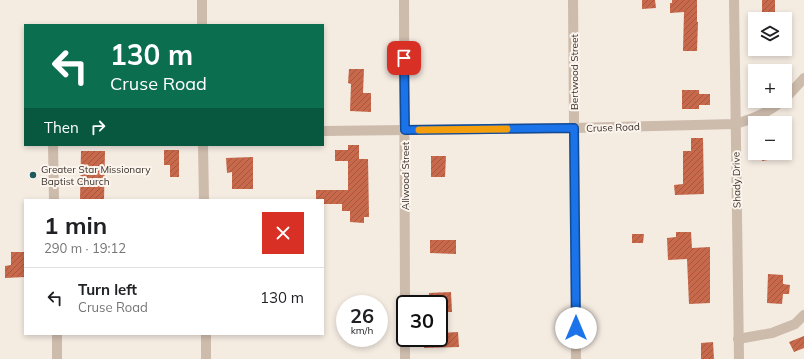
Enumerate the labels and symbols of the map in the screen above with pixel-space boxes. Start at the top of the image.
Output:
street label: Bertwood Street [568,34,581,110]
pin [387,41,421,75]
street label: Cruse Road [586,120,640,135]
street label: Allwood Street [399,141,412,210]
street label: Shady Drive [730,152,743,208]
place label: Greater Star Missionary Baptist Church [41,163,151,188]
marker: Greater Star Missionary Baptist Church [28,170,38,180]
speed limit sign: 30 [396,295,448,347]
position arrow [555,307,597,349]

